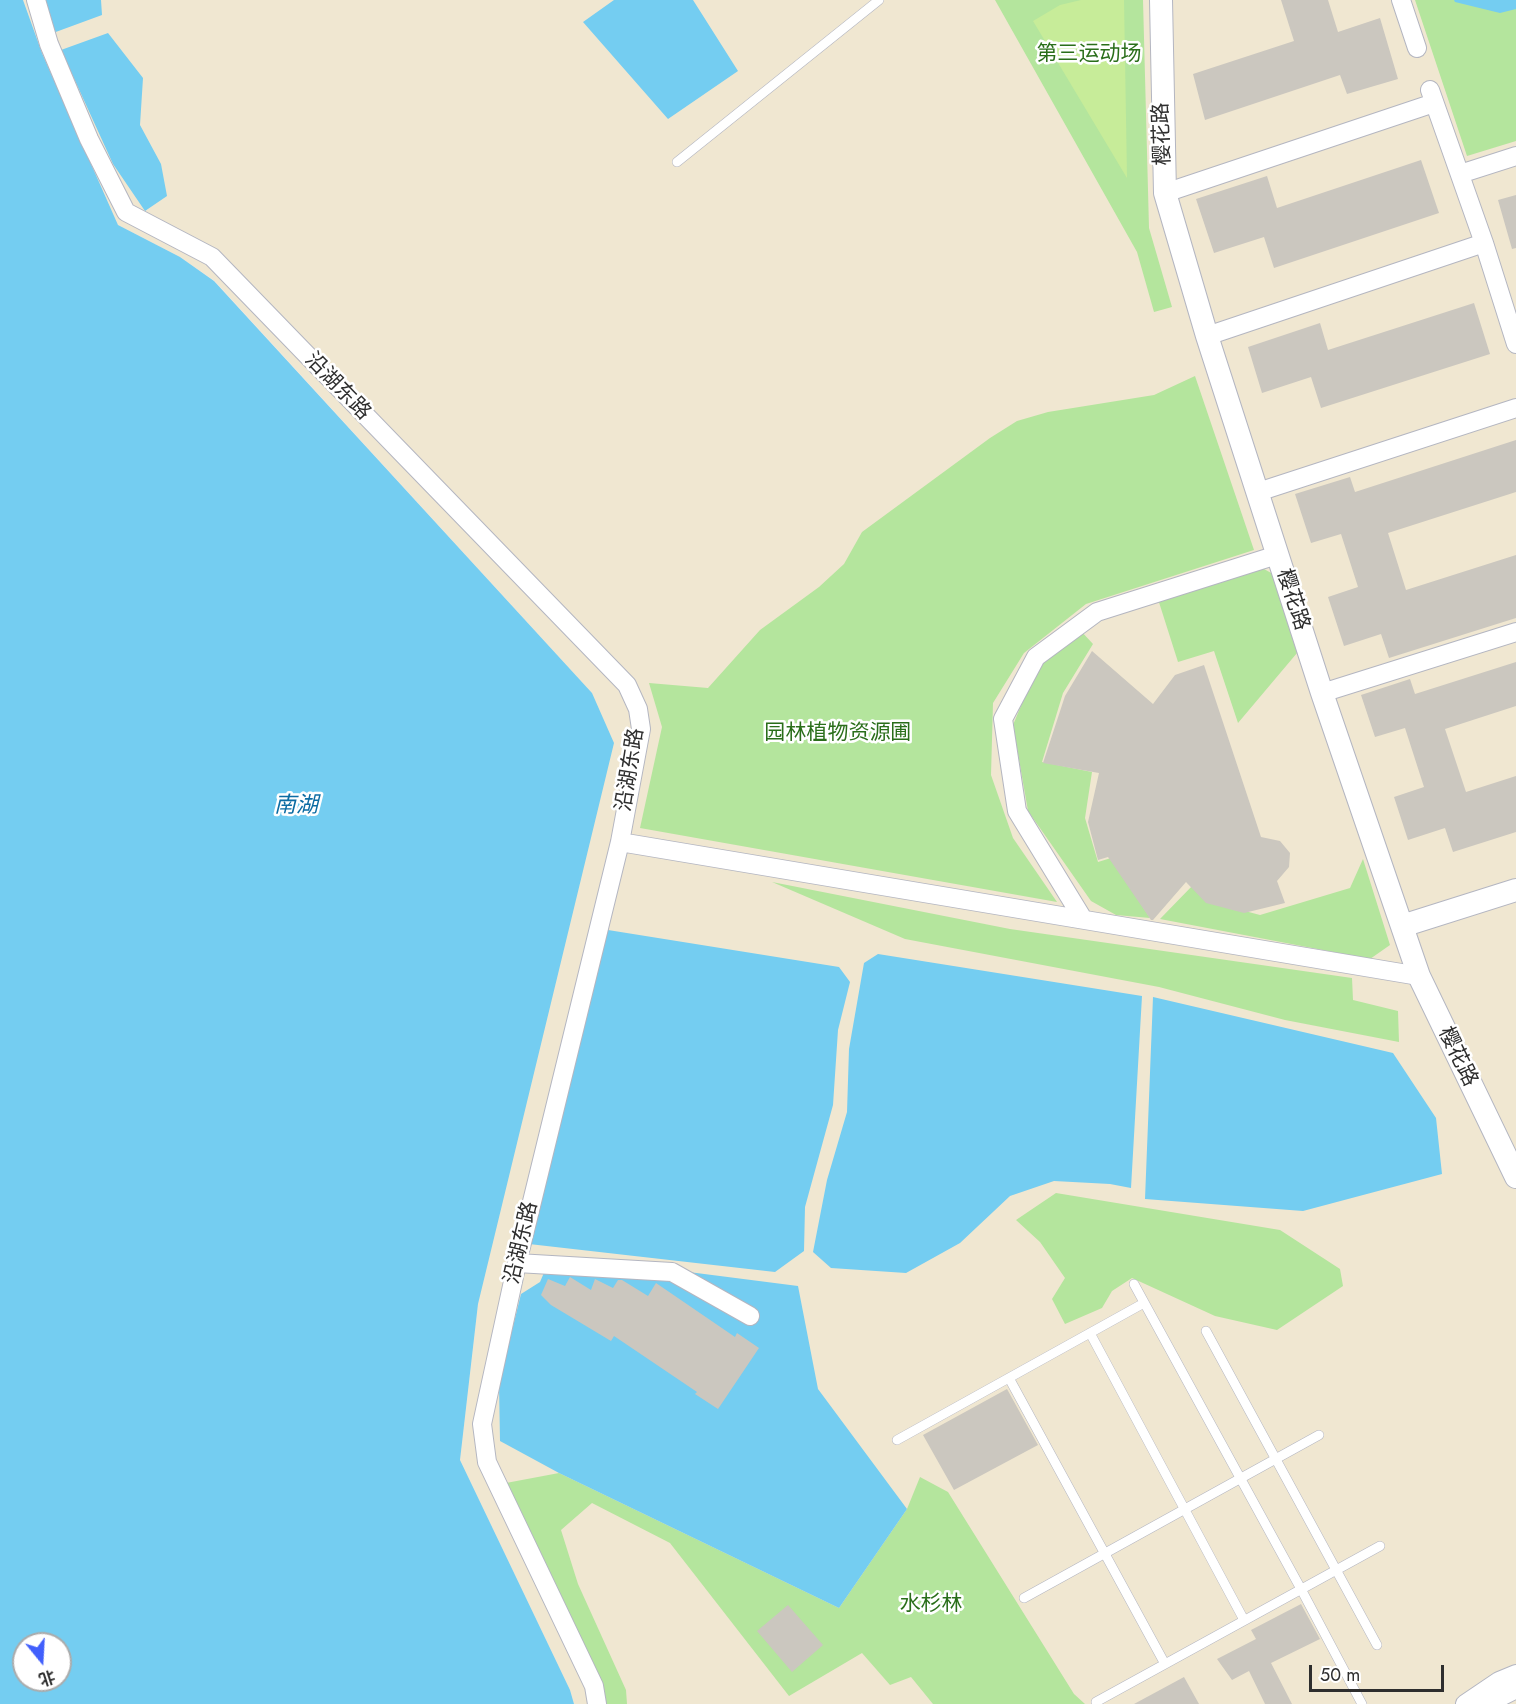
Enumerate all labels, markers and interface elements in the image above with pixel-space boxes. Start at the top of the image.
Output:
park label: 第三运动场 [1037,42,1141,68]
street label: 樱花路 [1149,102,1177,166]
street label: 沿湖东路 [299,348,375,426]
street label: 樱花路 [1270,566,1314,634]
park label: 园林植物资源圃 [765,721,911,747]
street label: 沿湖东路 [612,727,650,813]
water label: 南湖 [274,794,318,820]
street label: 樱花路 [1432,1023,1482,1091]
street label: 沿湖东路 [500,1199,544,1287]
park label: 水杉林 [900,1592,962,1618]
north arrow [12,1632,72,1692]
scale bar [1312,1653,1447,1691]
text: 50 m [1320,1662,1360,1688]
text: 北 [36,1664,58,1691]

